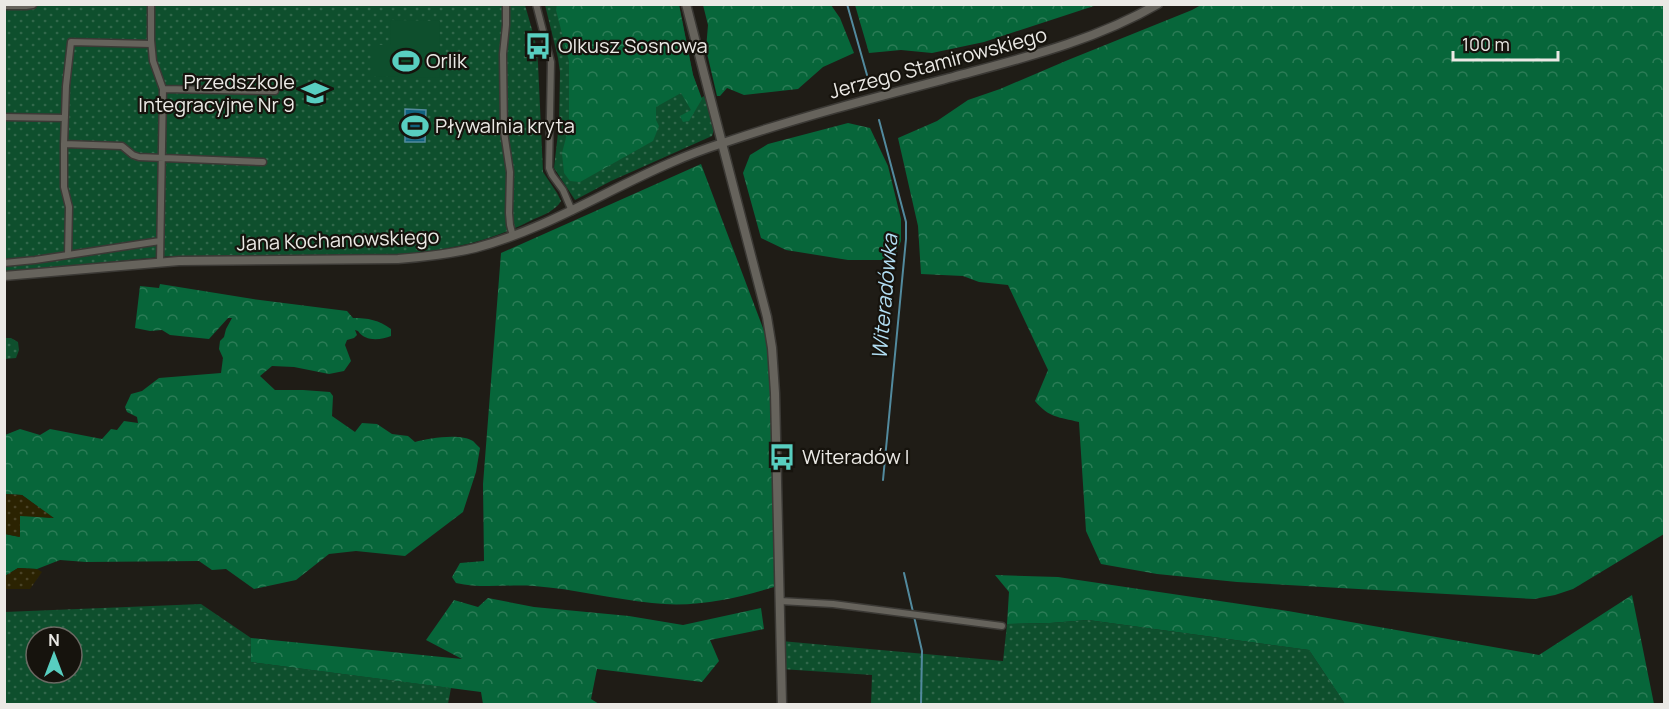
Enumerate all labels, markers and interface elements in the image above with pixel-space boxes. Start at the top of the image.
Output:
street label: Jerzego Stamirowskiego [826,20,1050,105]
scale bar [1453,24,1558,62]
bus stop icon: Olkusz Sosnowa [523,31,553,61]
place label: Olkusz Sosnowa [558,32,708,59]
text: 100 m [1462,32,1510,56]
sports icon: Orlik [391,46,421,76]
place label: Orlik [426,47,468,74]
place label: Przedszkole Integracyjne Nr 9 [138,68,295,118]
school or university icon: Przedszkole Integracyjne Nr 9 [300,78,330,108]
sports icon: Pływalnia kryta [400,111,430,141]
place label: Pływalnia kryta [435,112,575,139]
street label: Jana Kochanowskiego [236,222,440,257]
water label: Witeradówka [865,232,904,361]
bus stop icon: Witeradów I [767,442,797,472]
place label: Witeradów I [802,443,910,470]
north arrow [24,625,84,685]
text: N [48,629,60,651]

